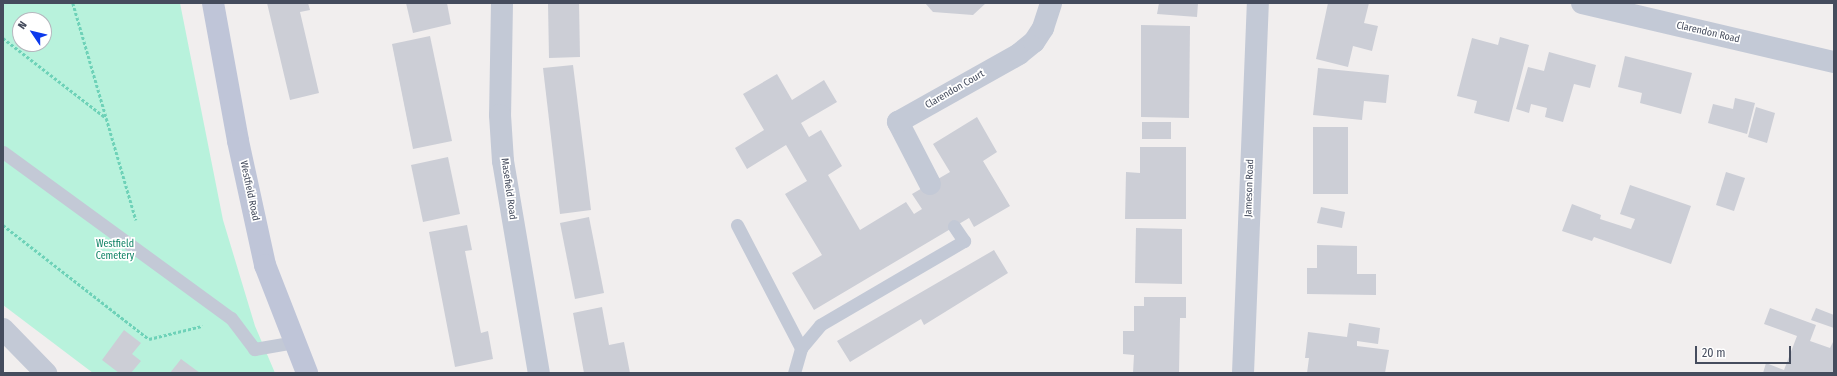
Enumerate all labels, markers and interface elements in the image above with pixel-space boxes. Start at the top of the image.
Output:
north arrow [12,12,52,52]
text: N [15,19,30,32]
street label: Clarendon Road [1675,20,1741,46]
street label: Clarendon Court [923,68,987,112]
street label: Masefield Road [498,157,518,221]
street label: Jameson Road [1243,159,1257,217]
street label: Westfield Road [237,160,261,222]
park label: Westfield Cemetery [96,238,134,262]
scale bar [1697,338,1793,364]
text: 20 m [1702,346,1726,360]

